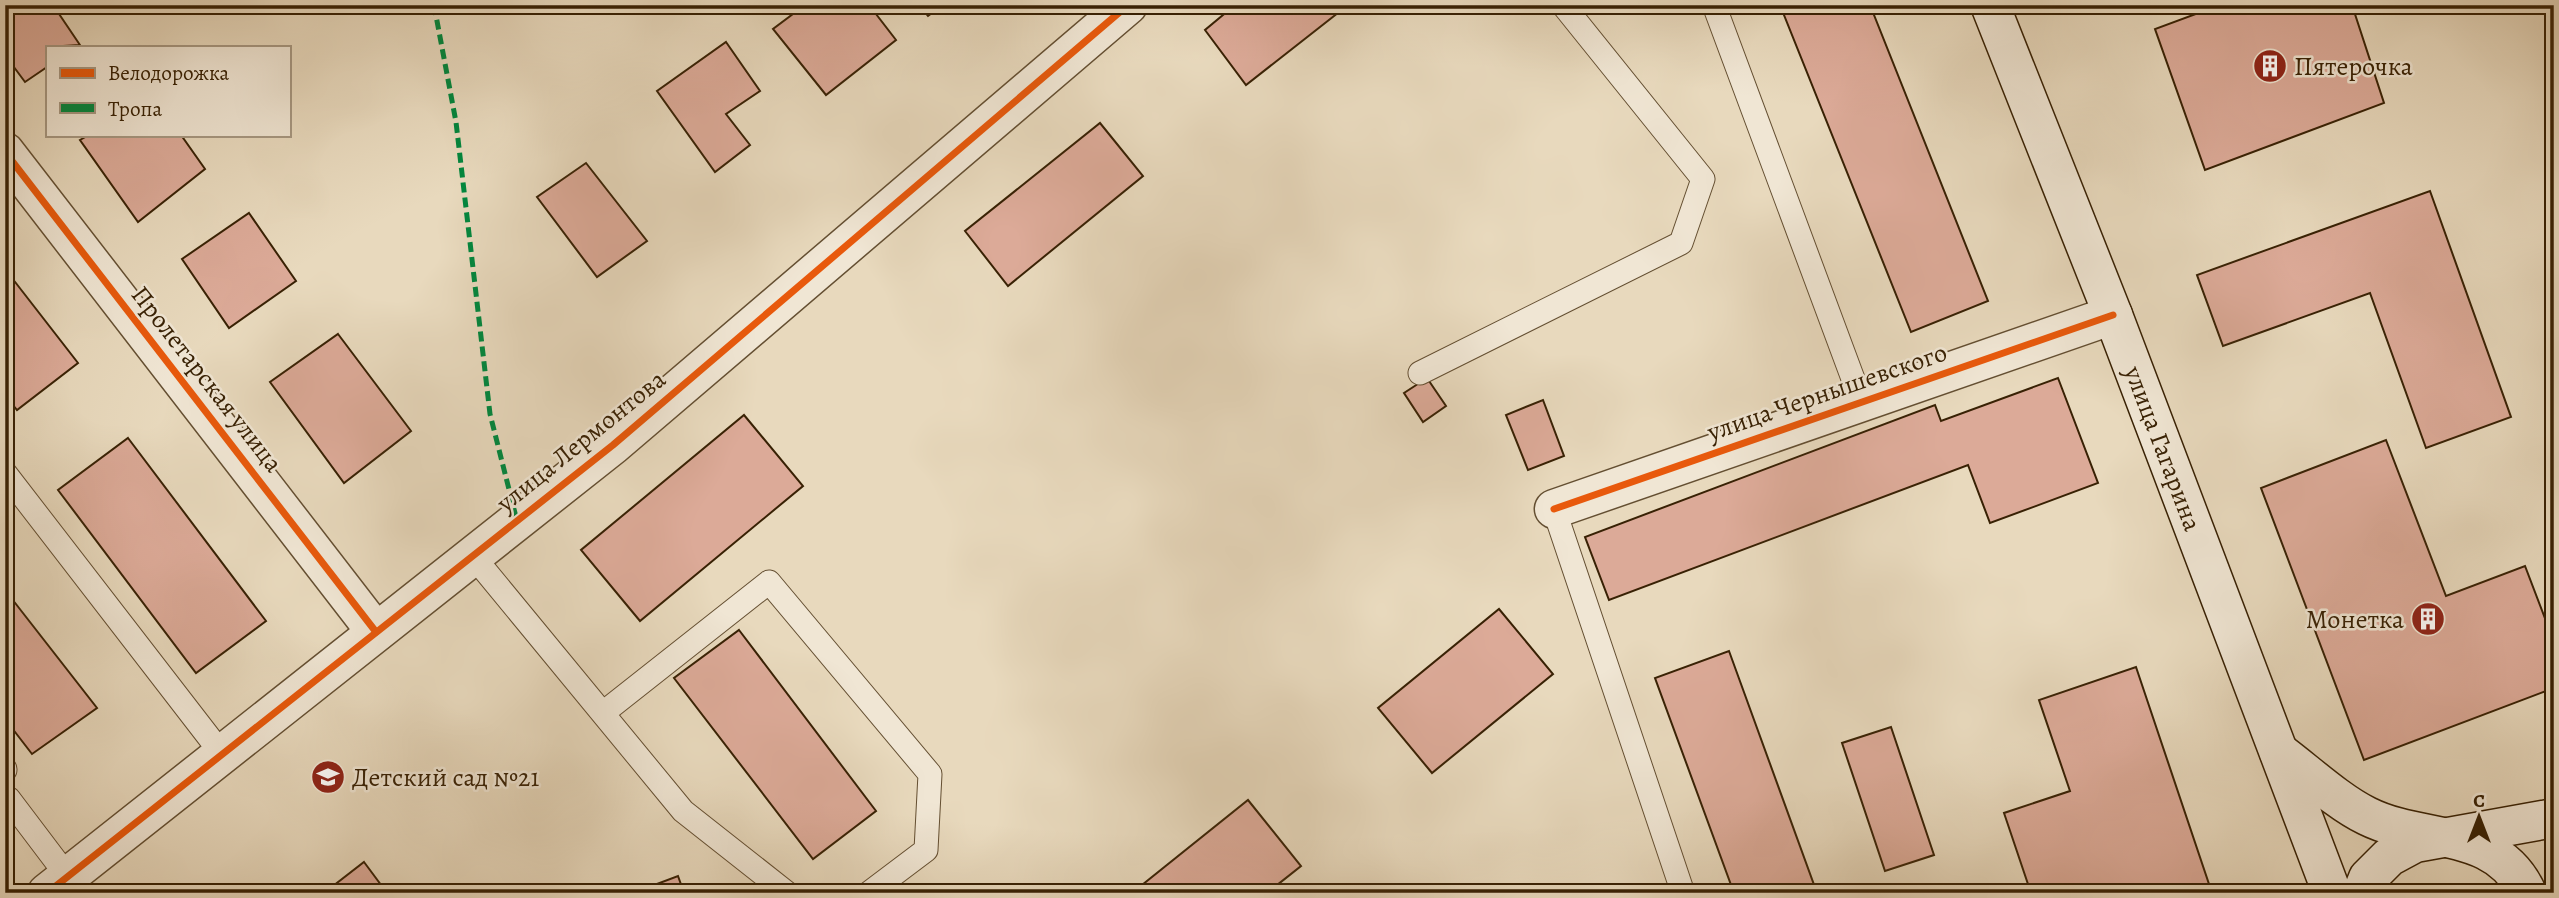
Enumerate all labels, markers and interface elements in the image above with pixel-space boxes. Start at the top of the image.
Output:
legend [46,46,290,136]
building icon: Пятерочка [2251,47,2289,85]
place label: Пятерочка [2294,49,2413,84]
text: Велодорожка [108,59,229,87]
text: Тропа [108,95,162,123]
street label: Пролетарская улица [123,279,291,479]
street label: улица Чернышевского [1701,335,1952,450]
street label: улица Гагарина [2116,360,2211,536]
street label: улица Лермонтова [488,362,673,521]
building icon: Монетка [2409,600,2447,638]
place label: Монетка [2306,602,2404,637]
school or university icon: Детский сад №21 [309,758,347,796]
place label: Детский сад №21 [352,760,539,795]
north arrow [2444,782,2514,852]
text: С [2473,788,2485,814]

